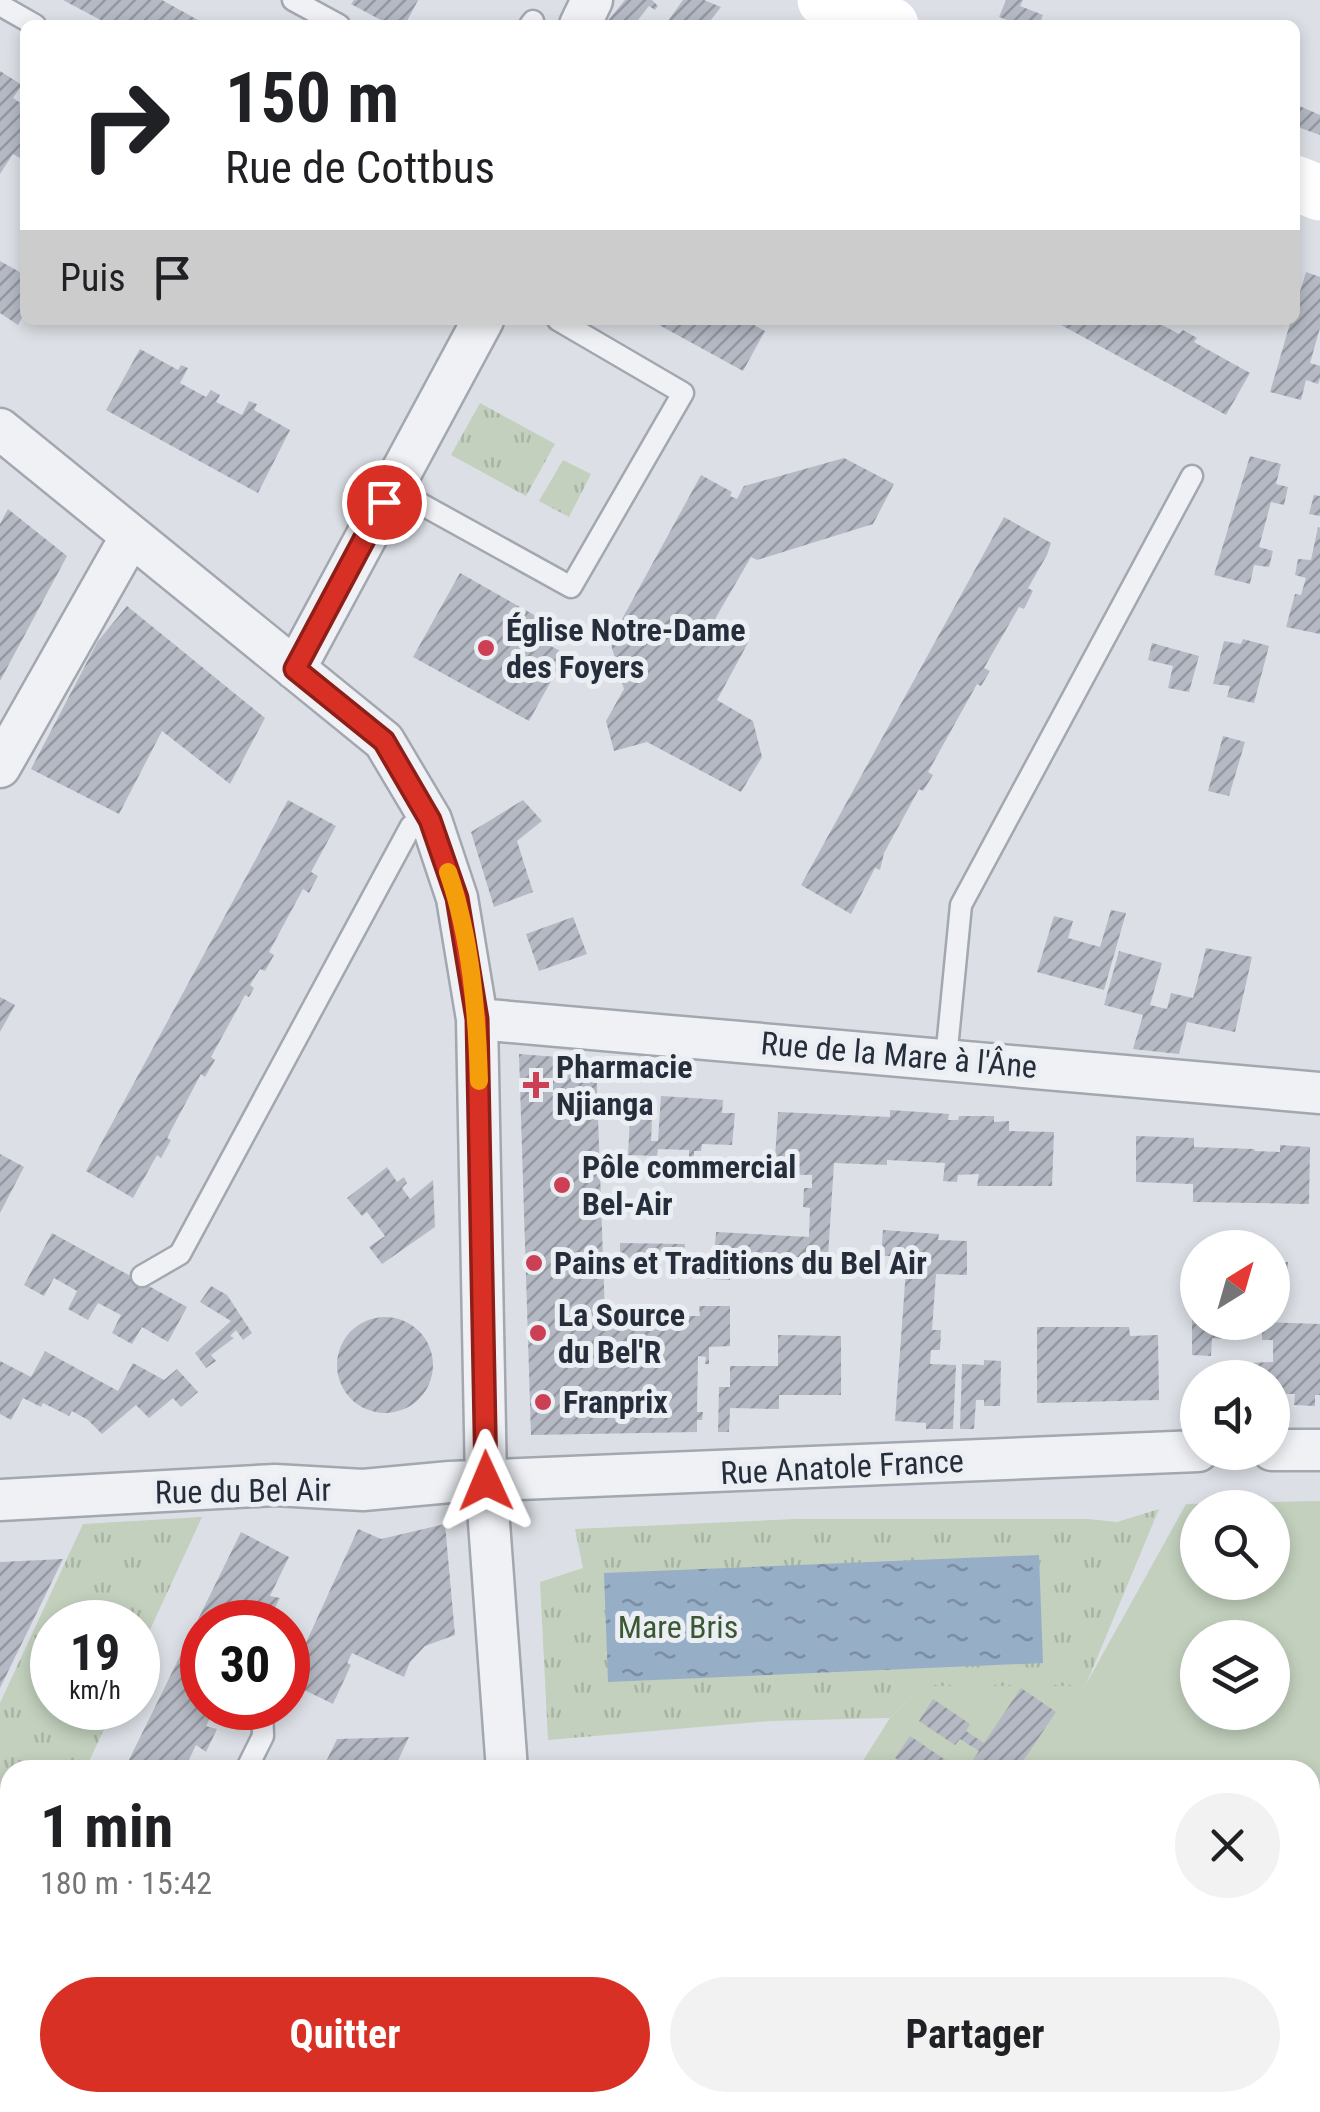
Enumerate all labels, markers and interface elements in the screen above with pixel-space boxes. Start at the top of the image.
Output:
text: 150 m [225,57,399,139]
icon: right [60,60,190,190]
text: Rue de Cottbus [225,141,495,194]
icon: arrive [145,250,200,305]
text: Puis [60,256,125,300]
pin [342,460,427,545]
icon: arrive [357,475,412,530]
place label: Église Notre-Dame des Foyers [506,611,746,686]
marker: Église Notre-Dame des Foyers [475,637,497,659]
street label: Rue de la Mare à l'Âne [759,1024,1039,1086]
place label: Pharmacie Njianga [556,1048,693,1123]
marker: Pharmacie Njianga [525,1074,547,1096]
place label: Pôle commercial Bel-Air [582,1148,796,1223]
marker: Pôle commercial Bel-Air [551,1174,573,1196]
north arrow [1180,1230,1290,1340]
map controls [1180,1230,1290,1730]
place label: Pains et Traditions du Bel Air [554,1244,927,1282]
marker: Pains et Traditions du Bel Air [523,1252,545,1274]
place label: La Source du Bel'R [558,1296,685,1371]
marker: La Source du Bel'R [527,1322,549,1344]
button: sound [1180,1360,1290,1470]
place label: Franprix [563,1383,668,1421]
marker: Franprix [532,1391,554,1413]
position arrow [434,1429,538,1533]
street label: Rue Anatole France [719,1442,965,1492]
street label: Rue du Bel Air [155,1470,332,1512]
button: search [1180,1490,1290,1600]
speed limit sign: 30 [180,1600,310,1730]
park label: Mare Bris [618,1608,738,1646]
button: layers [1180,1620,1290,1730]
text: 19 [70,1624,120,1682]
text: km/h [69,1676,121,1705]
text: 1 min [40,1791,173,1862]
button: close [1175,1793,1280,1898]
text: 180 m · 15:42 [40,1864,212,1902]
button: Quitter [40,1977,650,2092]
button: Partager [670,1977,1280,2092]

